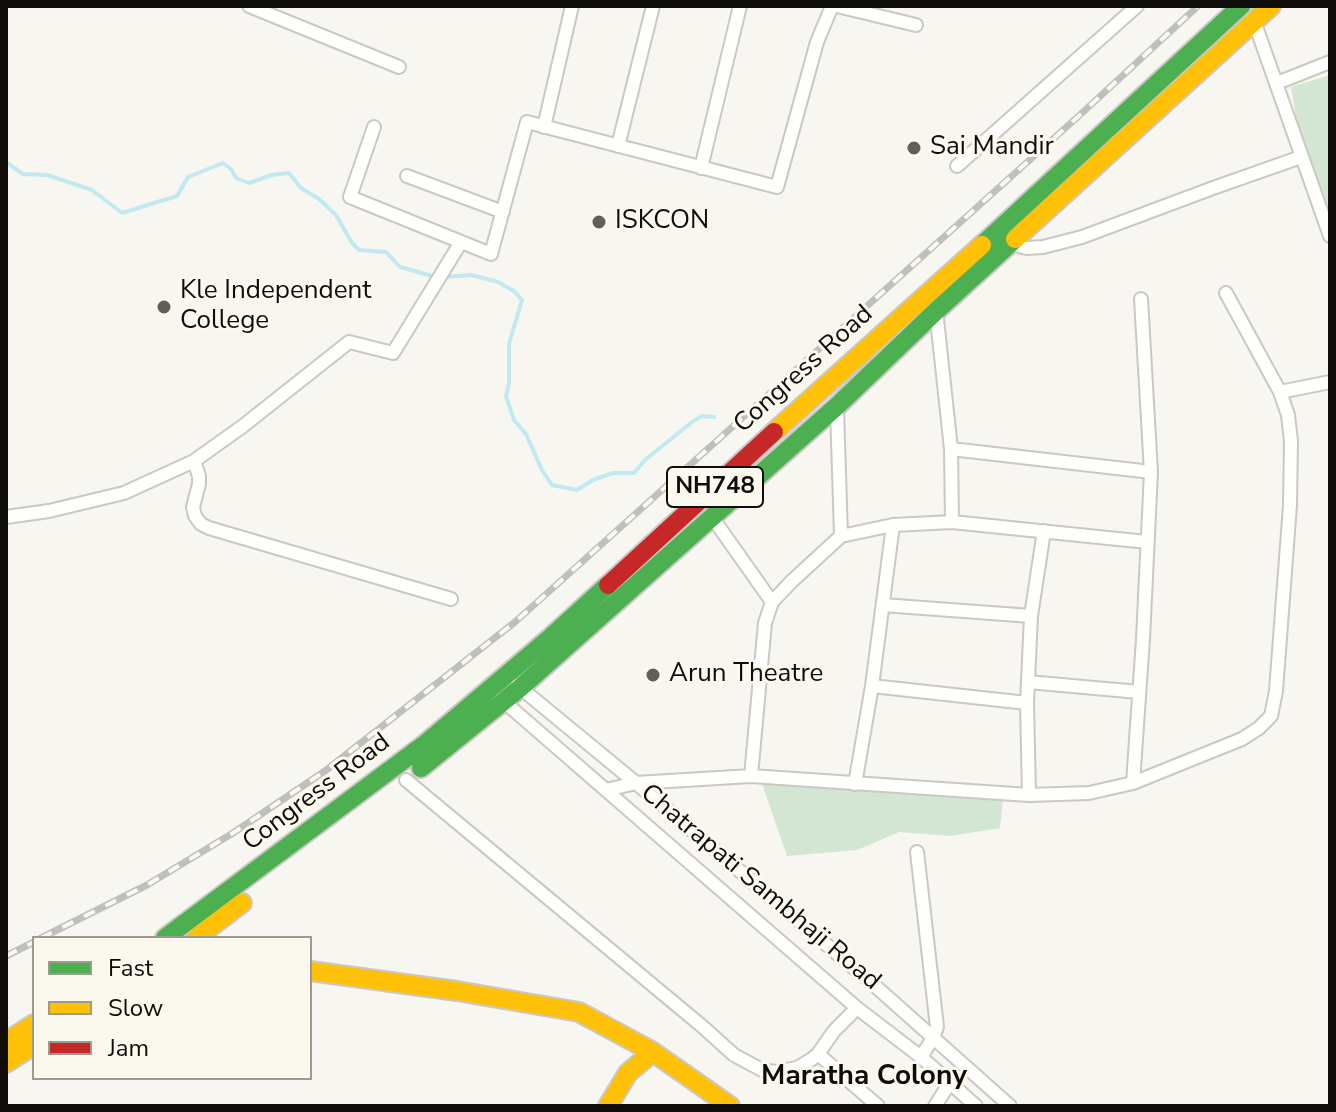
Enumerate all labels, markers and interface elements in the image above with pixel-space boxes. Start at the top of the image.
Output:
place label: Sai Mandir [930,132,1054,164]
marker: Sai Mandir [905,139,923,157]
place label: ISKCON [615,206,709,238]
marker: ISKCON [590,213,608,231]
place label: Kle Independent College [180,276,371,338]
marker: Kle Independent College [155,298,173,316]
street label: Congress Road [728,299,880,441]
road number: NH748 [667,467,763,507]
place label: Arun Theatre [669,659,823,691]
marker: Arun Theatre [644,666,662,684]
street label: Congress Road [237,728,397,858]
street label: Chatrapati Sambhaji Road [634,778,886,998]
legend [32,936,312,1080]
text: Fast [108,952,153,984]
text: Slow [108,992,163,1024]
text: Jam [108,1032,149,1064]
district label: Maratha Colony [761,1060,967,1094]

